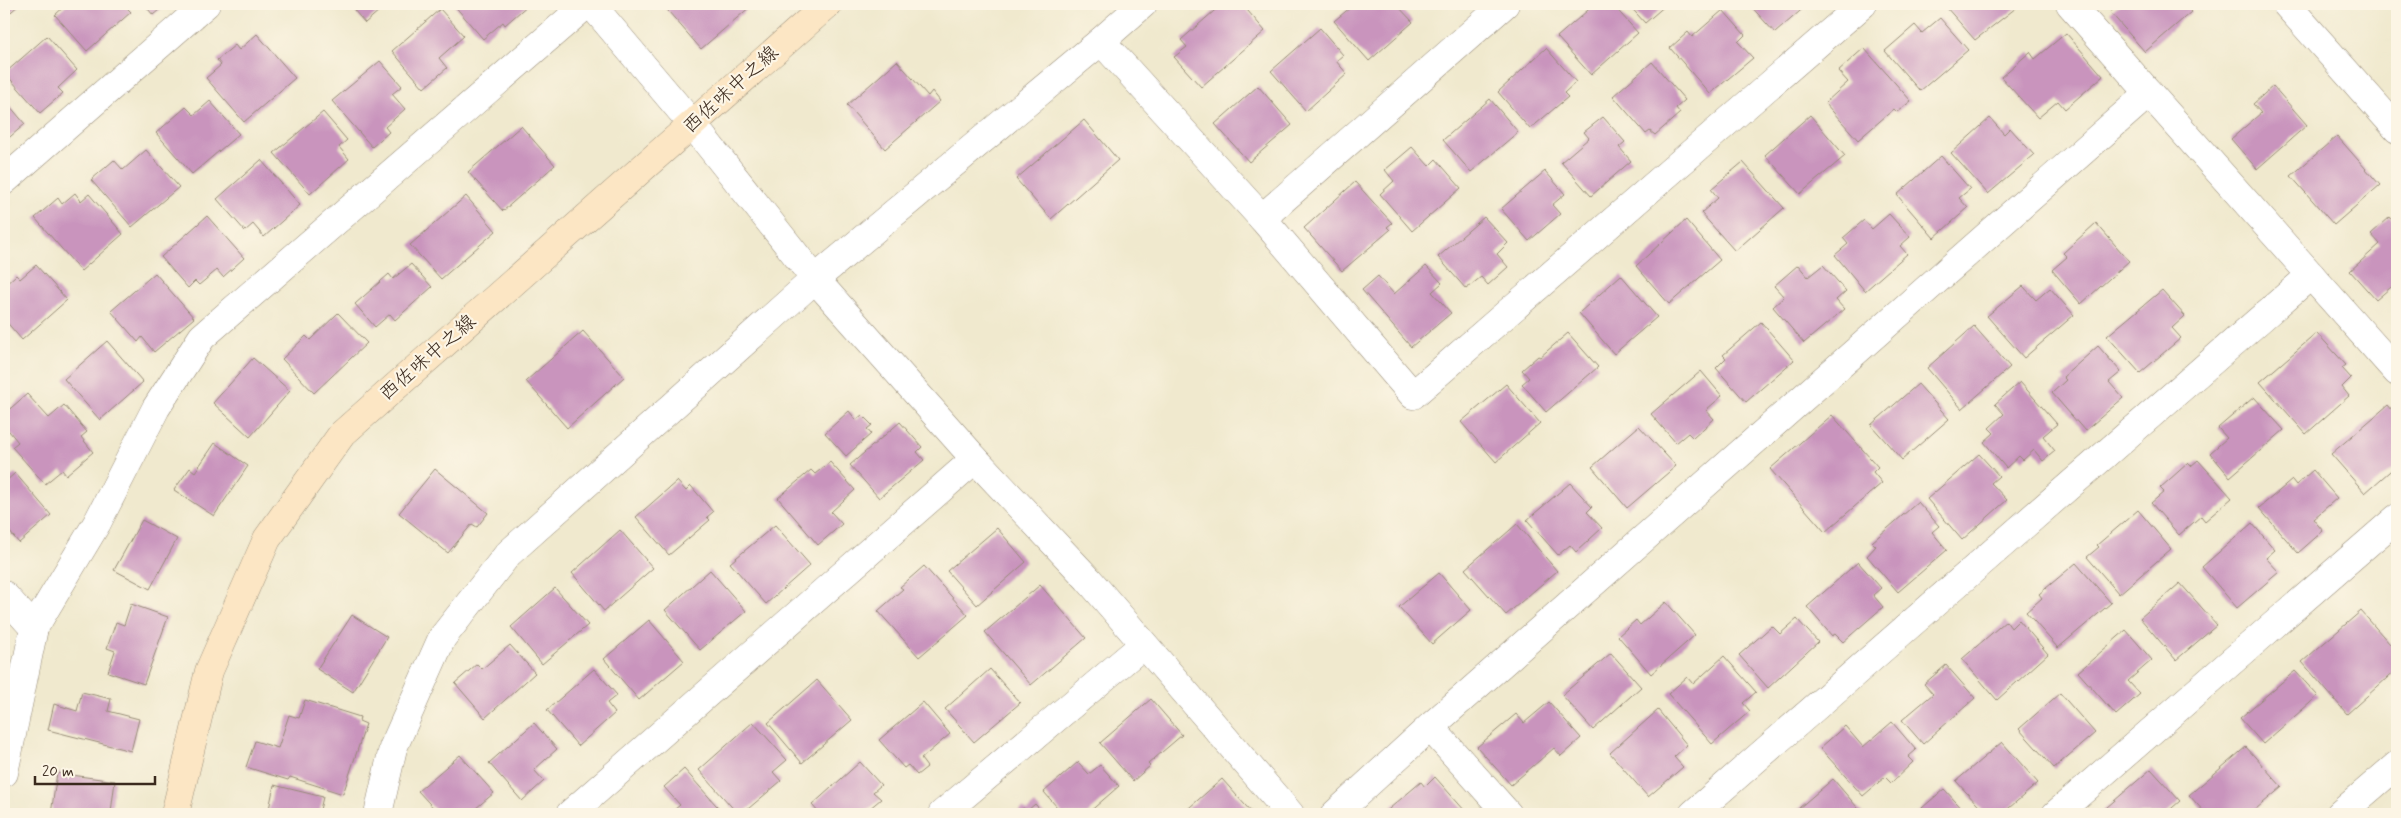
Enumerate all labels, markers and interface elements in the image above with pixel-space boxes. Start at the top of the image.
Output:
street label: 西佐味中之線 [677,40,785,140]
street label: 西佐味中之線 [374,308,482,408]
scale bar [35,753,155,785]
text: 20 m [42,762,74,782]

